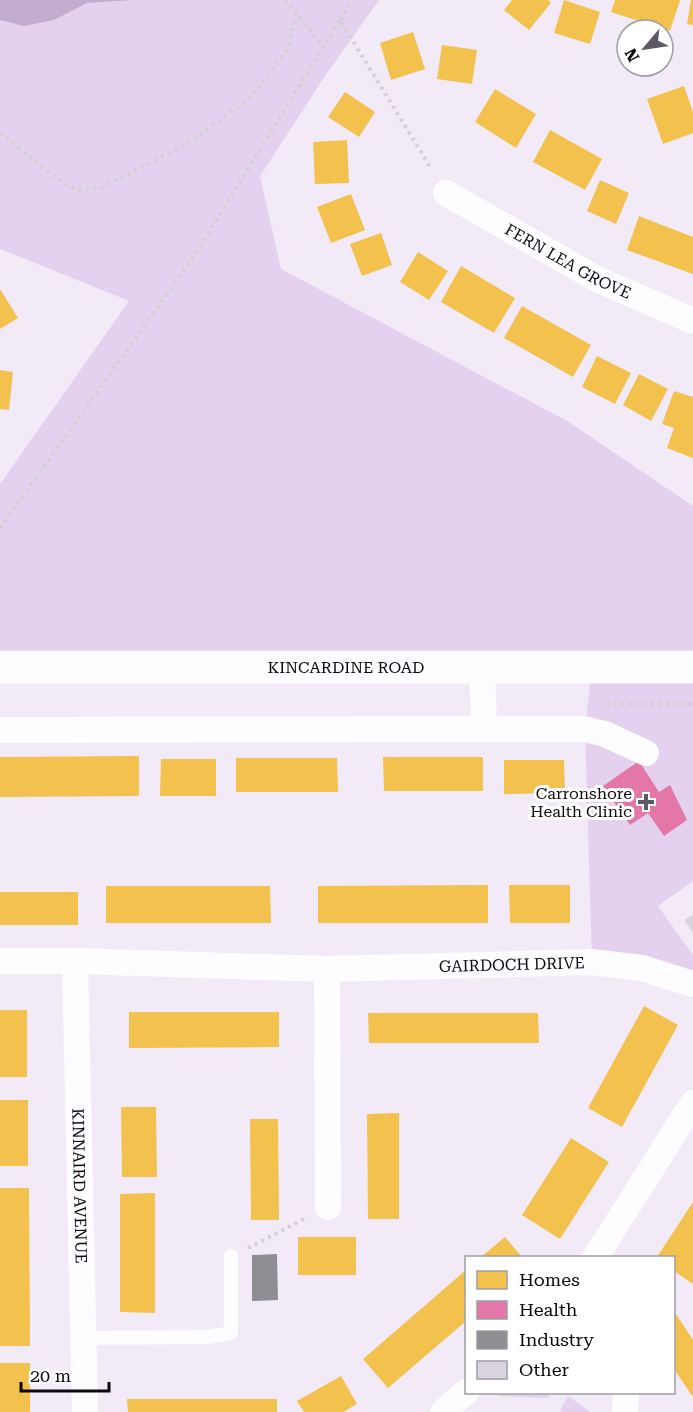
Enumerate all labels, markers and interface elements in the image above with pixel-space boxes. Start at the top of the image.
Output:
north arrow [615,18,675,78]
text: N [621,45,644,65]
street label: FERN LEA GROVE [502,219,634,302]
street label: KINCARDINE ROAD [268,658,424,677]
place label: Carronshore Health Clinic [530,784,632,821]
marker: Carronshore Health Clinic [637,793,655,811]
street label: GAIRDOCH DRIVE [439,953,585,976]
street label: KINNAIRD AVENUE [69,1108,91,1264]
legend [465,1256,675,1394]
text: Homes [519,1269,580,1290]
text: Health [519,1299,578,1320]
text: Industry [519,1329,594,1350]
scale bar [21,1355,110,1393]
text: Other [519,1359,569,1380]
text: 20 m [30,1365,71,1386]

